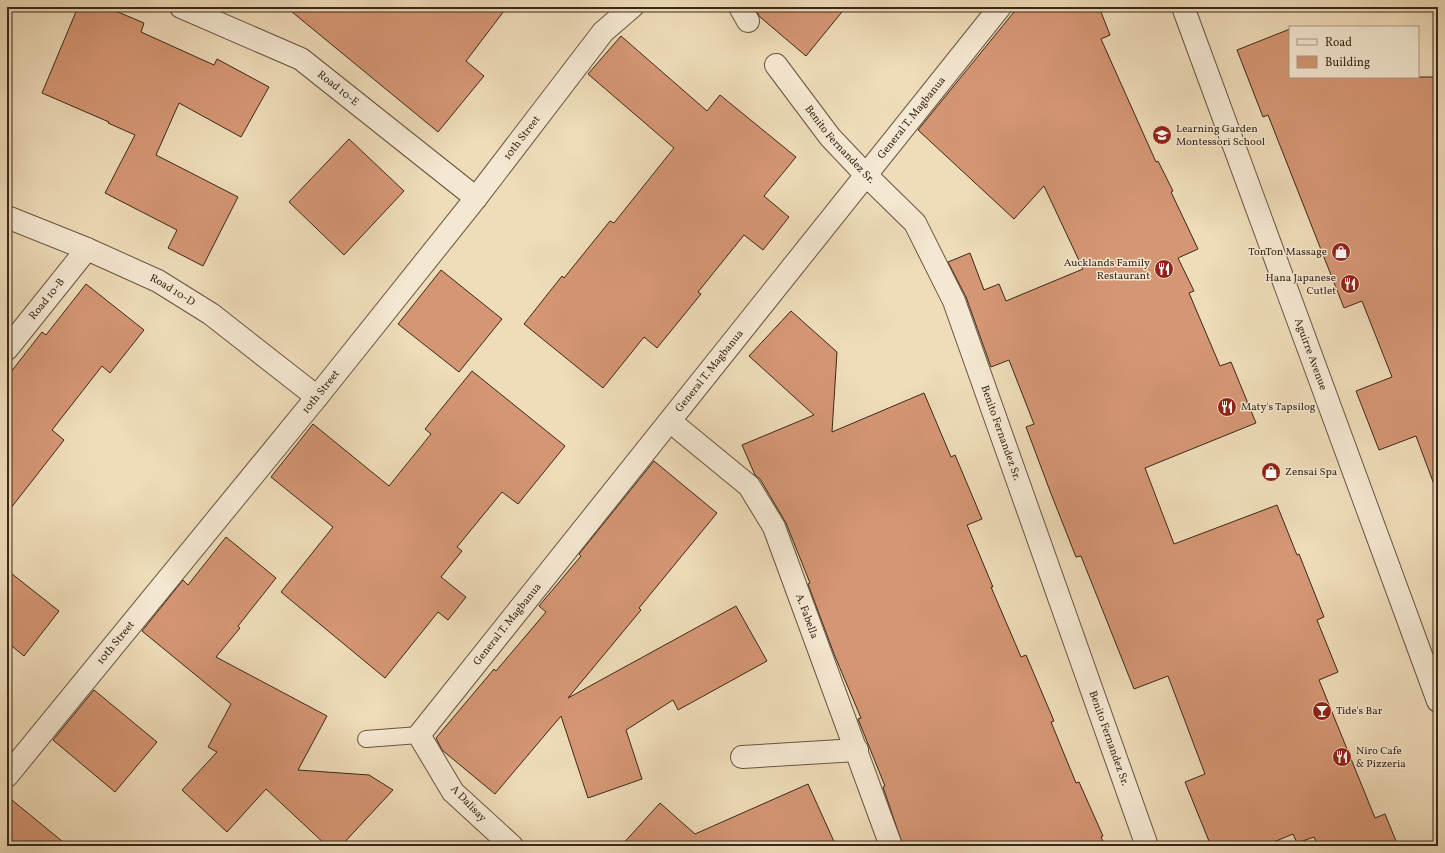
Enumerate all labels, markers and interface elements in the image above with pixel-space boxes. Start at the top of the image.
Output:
legend [1289,26,1419,78]
text: Road [1325,35,1352,51]
text: Building [1325,55,1370,71]
street label: Road 10-E [314,67,362,110]
street label: General T. Magbanua [874,73,950,162]
street label: Benito Fernandez Sr. [801,102,878,187]
street label: 10th Street [500,112,544,163]
place label: Learning Garden Montessori School [1176,122,1265,150]
school or university icon: Learning Garden Montessori School [1151,124,1173,146]
shop icon: TonTon Massage [1330,241,1352,263]
place label: TonTon Massage [1248,245,1327,260]
place label: Aucklands Family Restaurant [1064,256,1150,284]
restaurant icon: Aucklands Family Restaurant [1153,258,1175,280]
street label: Road 10-D [147,271,198,310]
place label: Hana Japanese Cutlet [1265,271,1336,299]
restaurant icon: Hana Japanese Cutlet [1339,273,1361,295]
street label: Road 10-B [26,275,68,323]
street label: Aguirre Avenue [1291,316,1331,392]
street label: General T. Magbanua [672,326,747,416]
street label: 10th Street [299,367,343,417]
street label: Benito Fernandez Sr. [977,383,1025,483]
restaurant icon: Maty's Tapsilog [1216,396,1238,418]
place label: Maty's Tapsilog [1241,400,1316,415]
shop icon: Zensai Spa [1260,461,1282,483]
place label: Zensai Spa [1285,465,1338,480]
street label: General T. Magbanua [470,579,545,669]
street label: A. Fabella [792,592,822,641]
street label: 10th Street [93,618,138,668]
street label: Benito Fernandez Sr. [1085,689,1133,788]
bar icon: Tide's Bar [1311,700,1333,722]
place label: Tide's Bar [1336,704,1383,719]
place label: Niro Cafe & Pizzeria [1356,744,1406,772]
restaurant icon: Niro Cafe & Pizzeria [1331,746,1353,768]
street label: A Dalisay [447,782,489,826]

